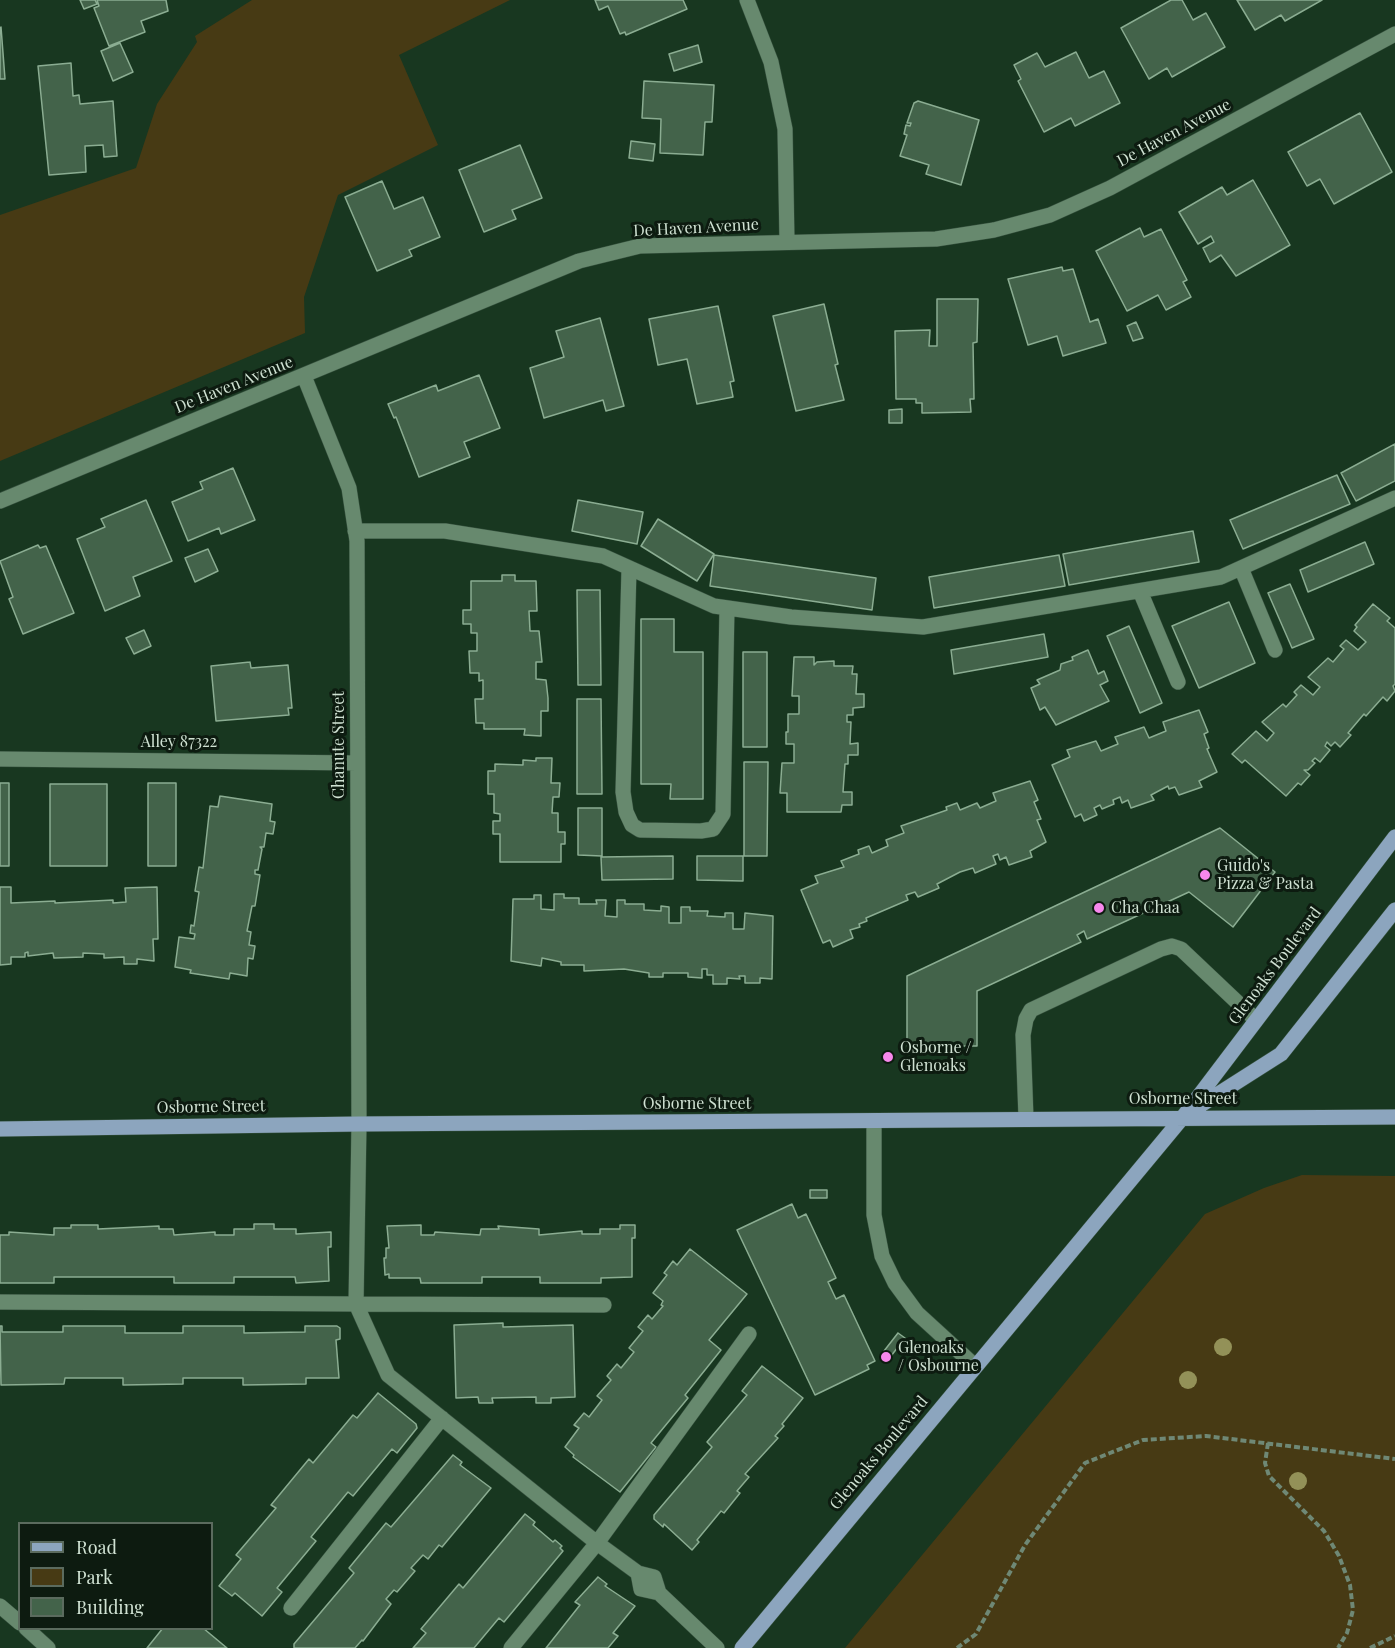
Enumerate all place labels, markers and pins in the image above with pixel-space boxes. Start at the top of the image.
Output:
place label: Guido's Pizza & Pasta [1217,856,1314,894]
marker: Guido's Pizza & Pasta [1198,868,1212,882]
place label: Cha Chaa [1111,898,1180,918]
marker: Cha Chaa [1092,901,1106,915]
place label: Osborne / Glenoaks [900,1038,971,1076]
marker: Osborne / Glenoaks [881,1050,895,1064]
place label: Glenoaks / Osbourne [898,1338,979,1376]
marker: Glenoaks / Osbourne [879,1350,893,1364]

